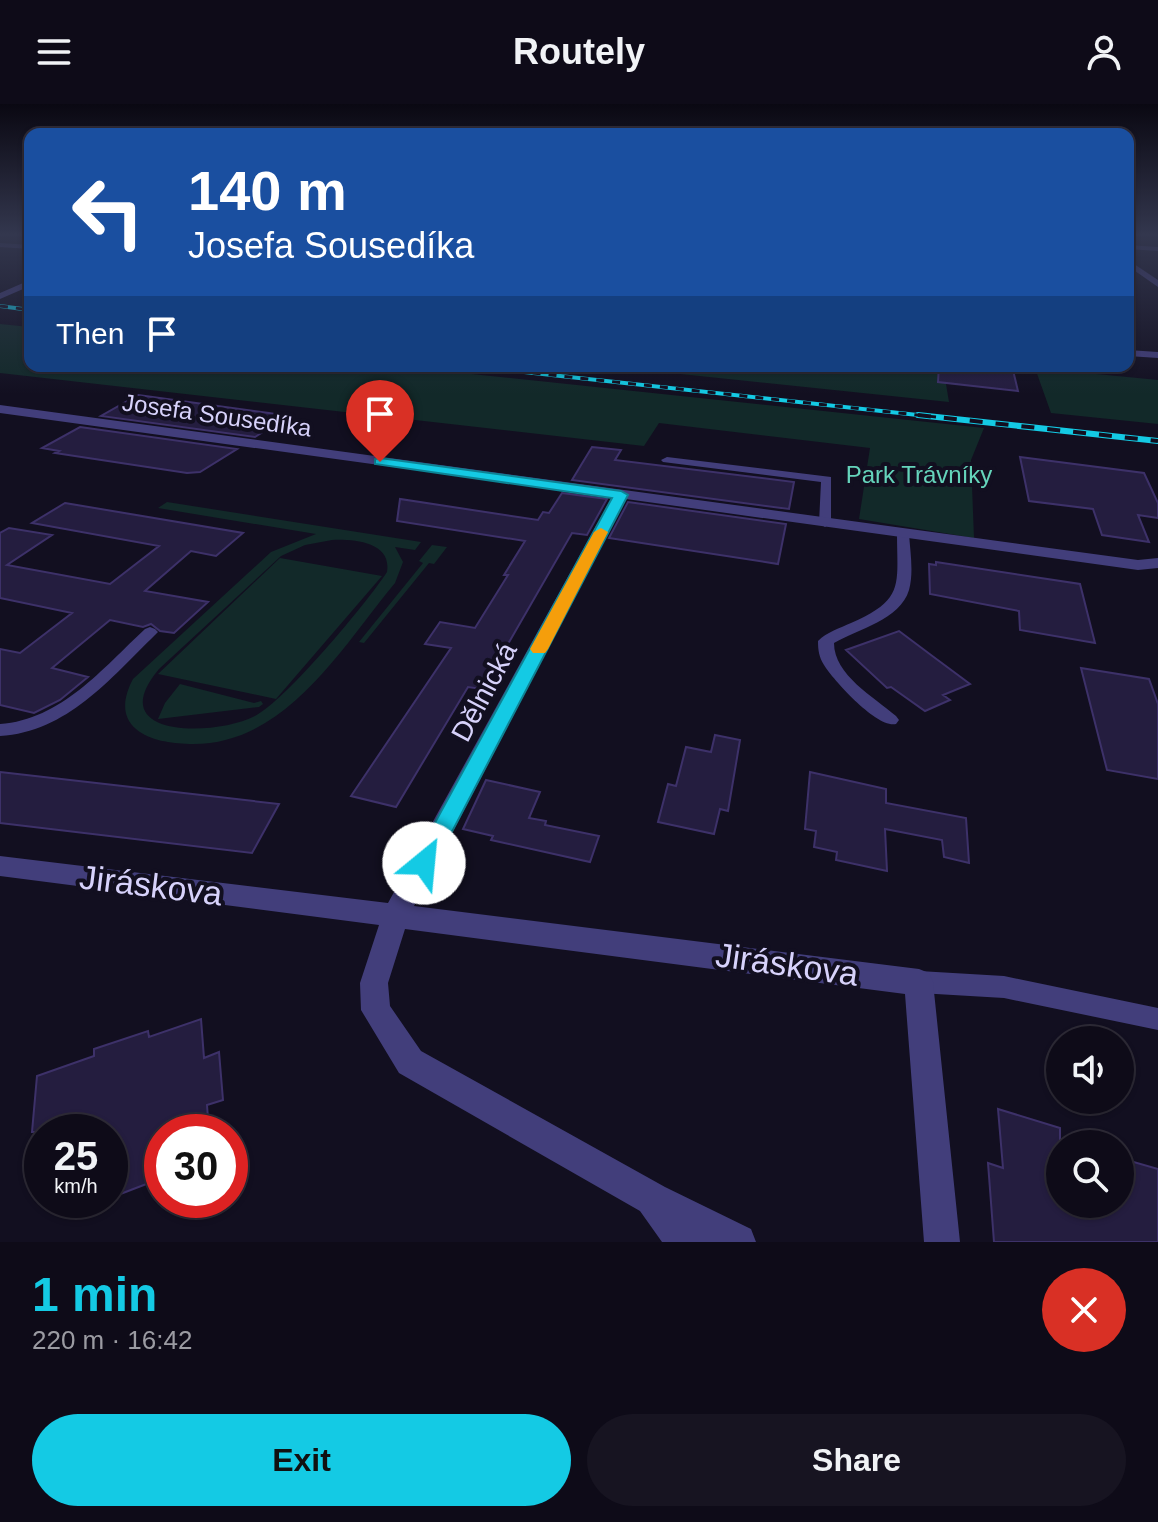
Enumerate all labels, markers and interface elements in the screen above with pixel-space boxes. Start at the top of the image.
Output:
icon: menu [32,30,76,74]
icon: person [1082,30,1126,74]
text: Routely [513,31,645,72]
text: 140 m [188,159,347,222]
icon: left [56,160,160,264]
text: Josefa Sousedíka [188,225,474,266]
icon: arrive [140,312,184,356]
text: Then [56,317,124,350]
pin [346,380,414,462]
street label: Josefa Sousedíka [121,388,314,442]
icon: arrive [358,392,402,436]
park label: Park Trávníky [846,461,992,488]
street label: Dělnická [445,637,523,747]
position arrow [382,821,466,905]
street label: Jiráskova [77,857,225,913]
street label: Jiráskova [713,935,861,993]
map controls [1046,1026,1134,1218]
button: sound [1046,1026,1134,1114]
speed limit sign: 30 [144,1114,248,1218]
button: search [1046,1130,1134,1218]
text: 25 [54,1134,98,1178]
text: km/h [54,1175,98,1197]
text: 1 min [32,1268,157,1321]
button: close [1042,1268,1126,1352]
text: 220 m · 16:42 [32,1325,192,1355]
button: Exit [32,1414,571,1506]
button: Share [587,1414,1126,1506]

